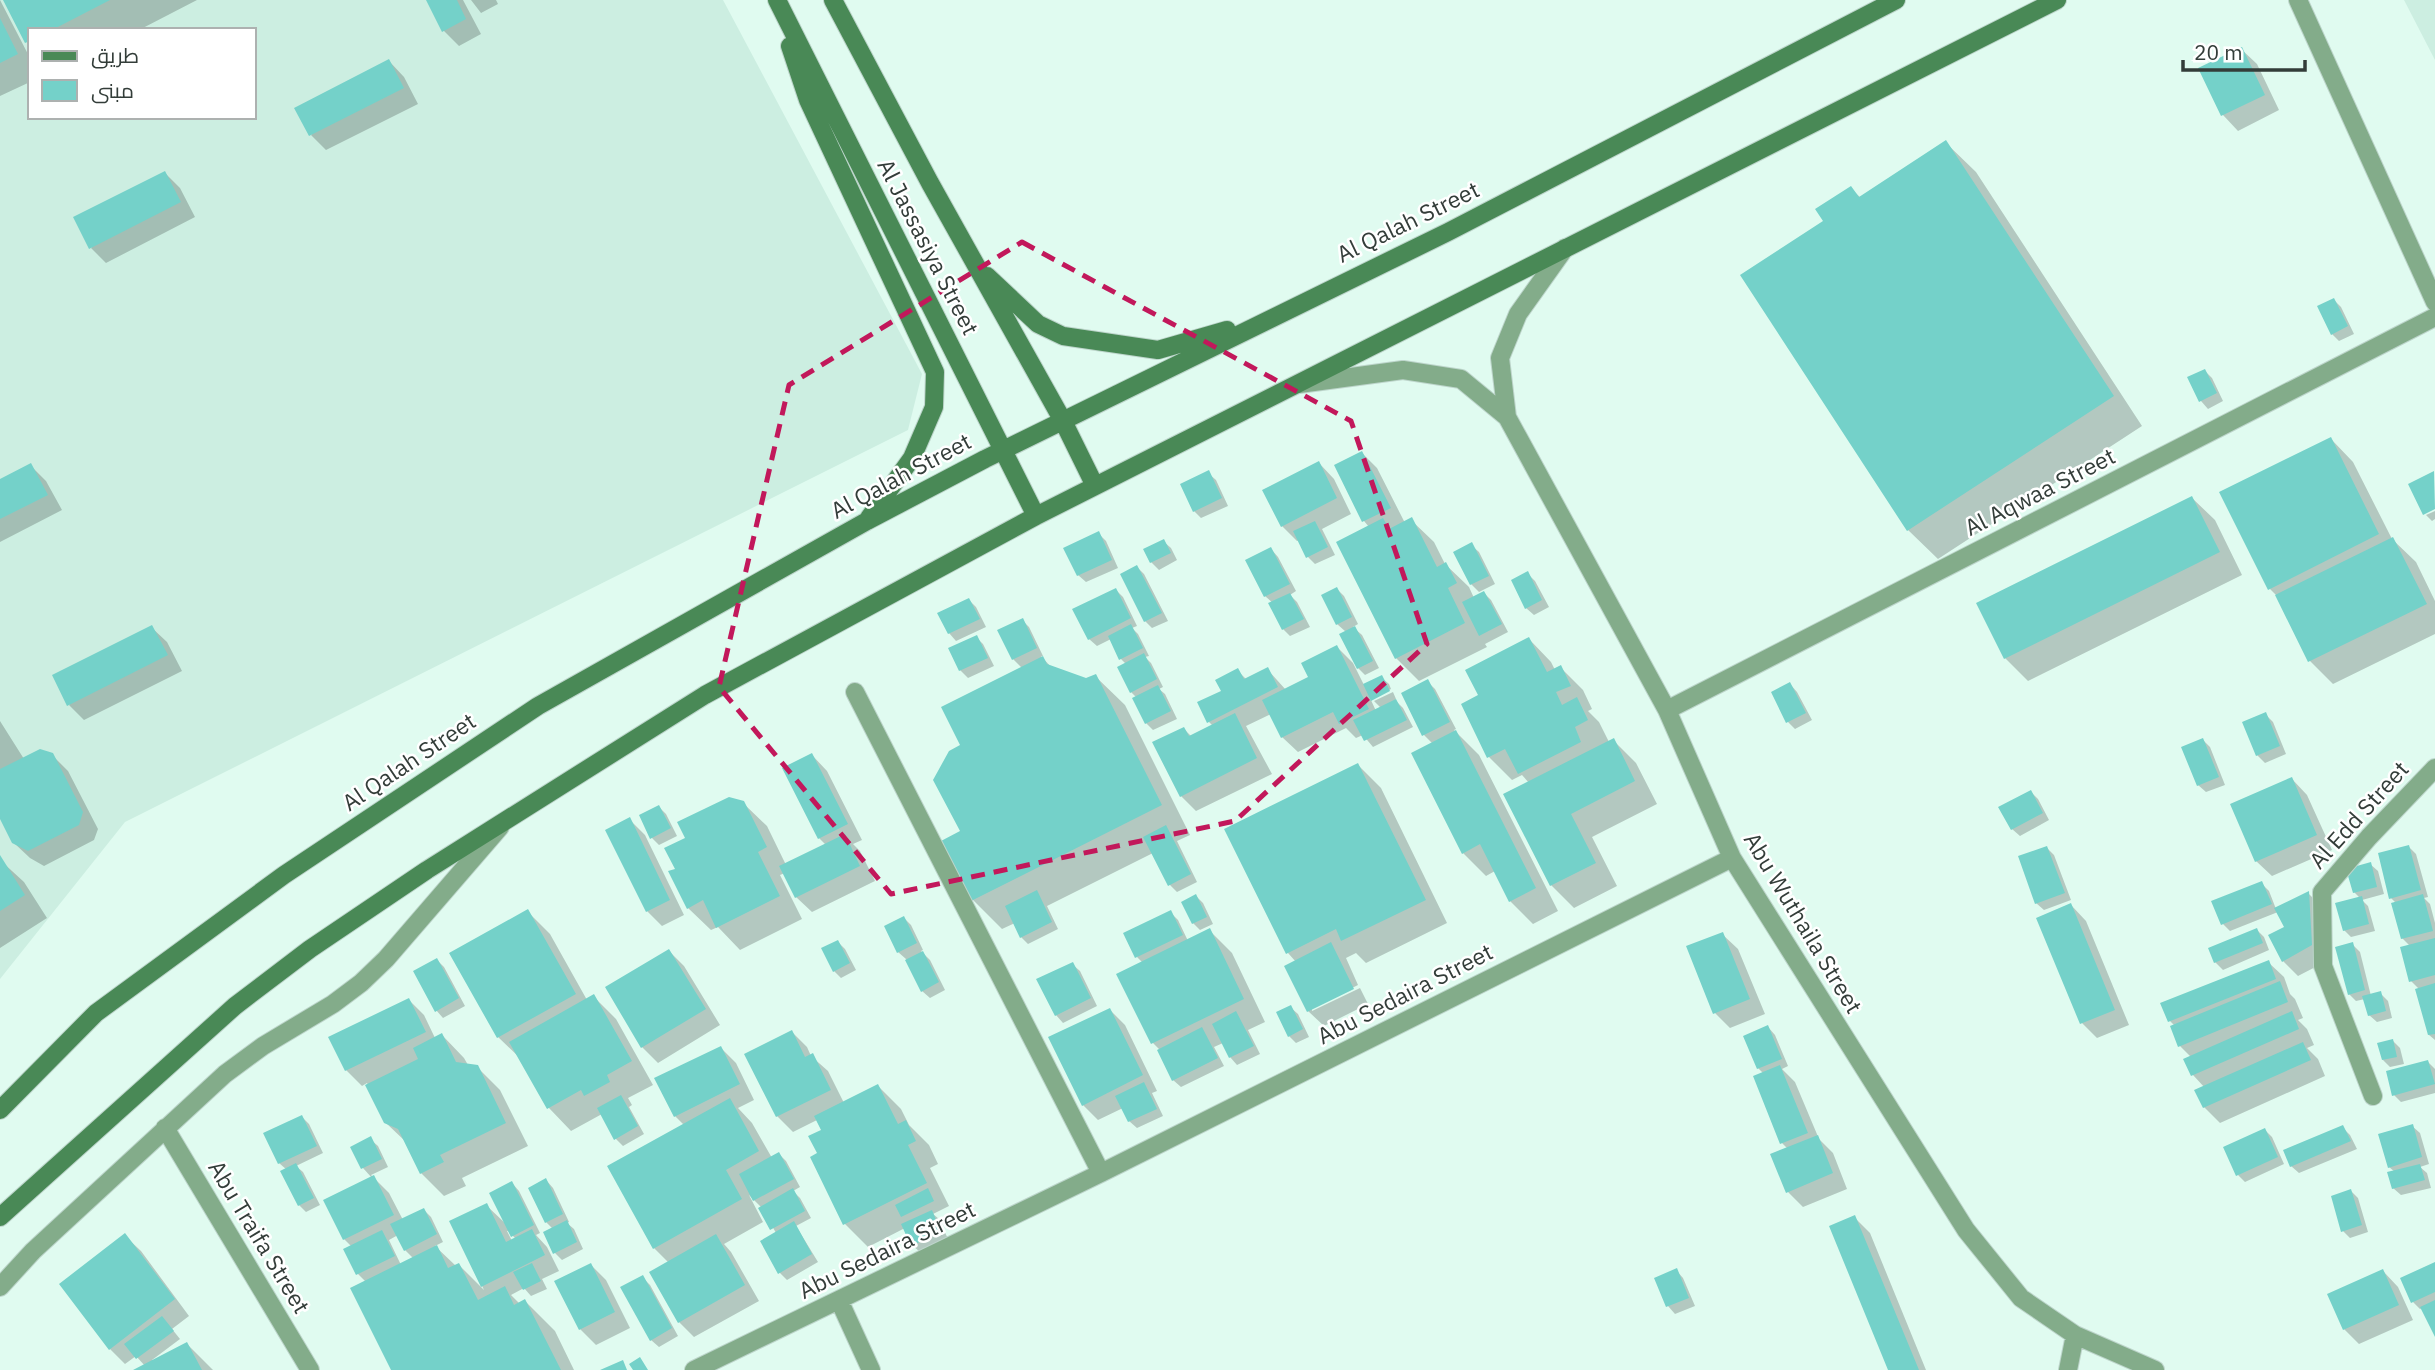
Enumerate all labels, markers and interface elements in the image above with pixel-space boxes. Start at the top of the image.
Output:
legend [28,28,256,119]
scale bar [2183,28,2306,72]
text: 20 m [2194,38,2243,66]
text: طريق [91,41,139,69]
text: مبنى [91,76,134,104]
street label: Al Jassasiya Street [872,153,986,340]
street label: Al Qalah Street [1331,174,1484,269]
street label: Al Qalah Street [825,425,976,525]
street label: Al Aqwaa Street [1959,440,2120,542]
street label: Al Qalah Street [336,705,481,817]
street label: Al Edd Street [2302,754,2415,874]
street label: Abu Wuthaila Street [1738,826,1870,1019]
street label: Abu Sedaira Street [1312,936,1497,1050]
street label: Abu Traifa Street [202,1154,317,1318]
street label: Abu Sedaira Street [793,1193,980,1305]

